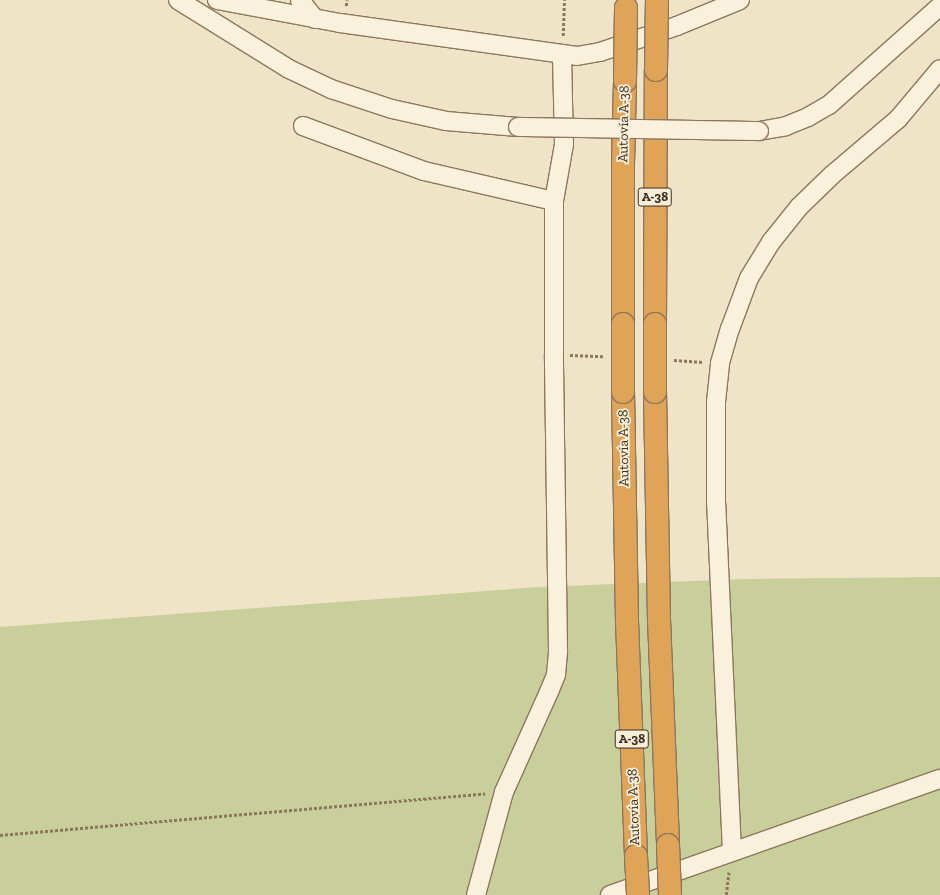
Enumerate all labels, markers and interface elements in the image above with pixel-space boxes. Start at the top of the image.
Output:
street label: Autovía A-38 [615,85,633,163]
road number: A-38 [637,186,673,208]
street label: Autovía A-38 [615,409,633,487]
road number: A-38 [614,728,650,750]
street label: Autovía A-38 [624,768,644,846]

